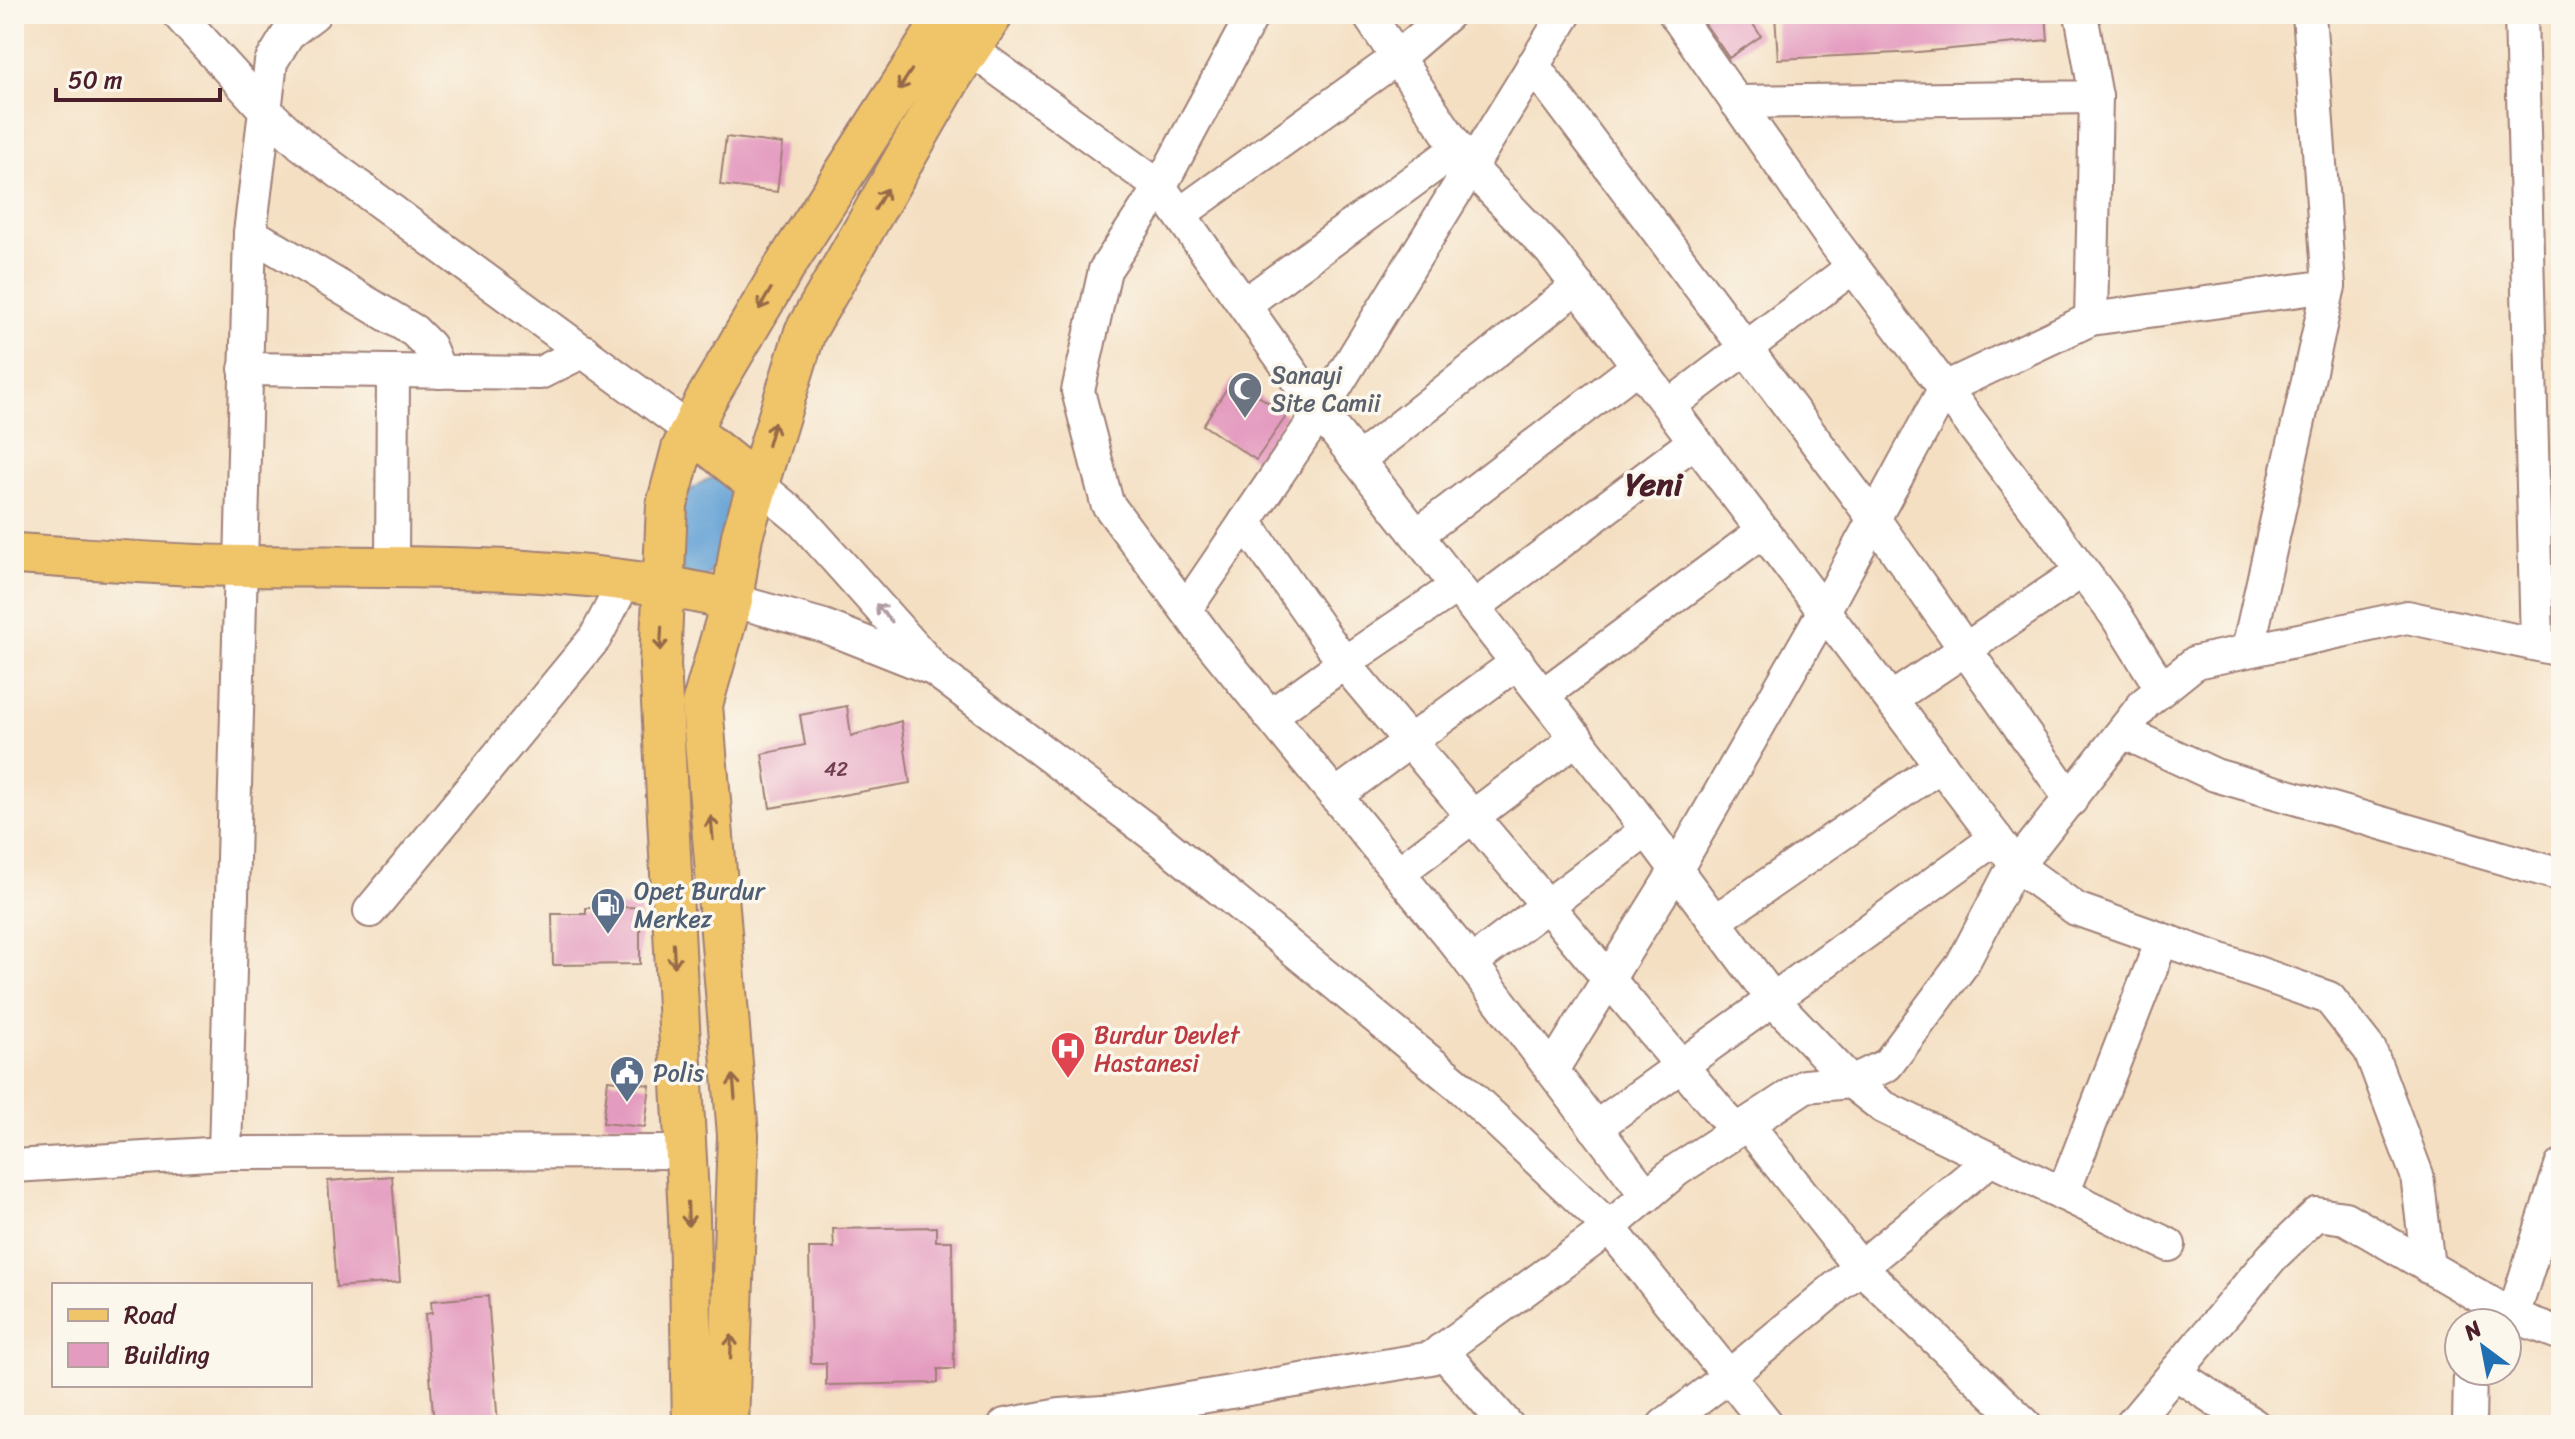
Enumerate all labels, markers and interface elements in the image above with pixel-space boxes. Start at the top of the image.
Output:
scale bar [56,52,220,102]
text: 50 m [68,59,123,101]
one-way arrow [896,68,913,90]
one-way arrow [874,188,889,212]
one-way arrow [757,287,773,310]
place label: Sanayi Site Camii [1271,354,1382,424]
mosque icon: Sanayi Site Camii [1226,370,1264,420]
one-way arrow [765,422,780,447]
district label: Yeni [1626,456,1685,513]
one-way arrow [876,603,894,623]
one-way arrow [653,625,668,652]
house number: 42 [824,752,848,787]
one-way arrow [704,815,719,842]
place label: Opet Burdur Merkez [634,870,767,940]
fuel station icon: Opet Burdur Merkez [589,886,627,936]
one-way arrow [667,941,682,968]
place label: Burdur Devlet Hastanesi [1094,1014,1241,1084]
hospital icon: Burdur Devlet Hastanesi [1049,1030,1087,1080]
place label: Polis [653,1052,704,1094]
public building icon: Polis [608,1054,646,1104]
one-way arrow [726,1074,741,1101]
one-way arrow [681,1200,696,1227]
legend [52,1283,312,1387]
text: Road [124,1294,178,1336]
north arrow [2443,1307,2523,1387]
text: N [2455,1309,2490,1352]
text: Building [124,1334,210,1376]
one-way arrow [723,1334,738,1361]

